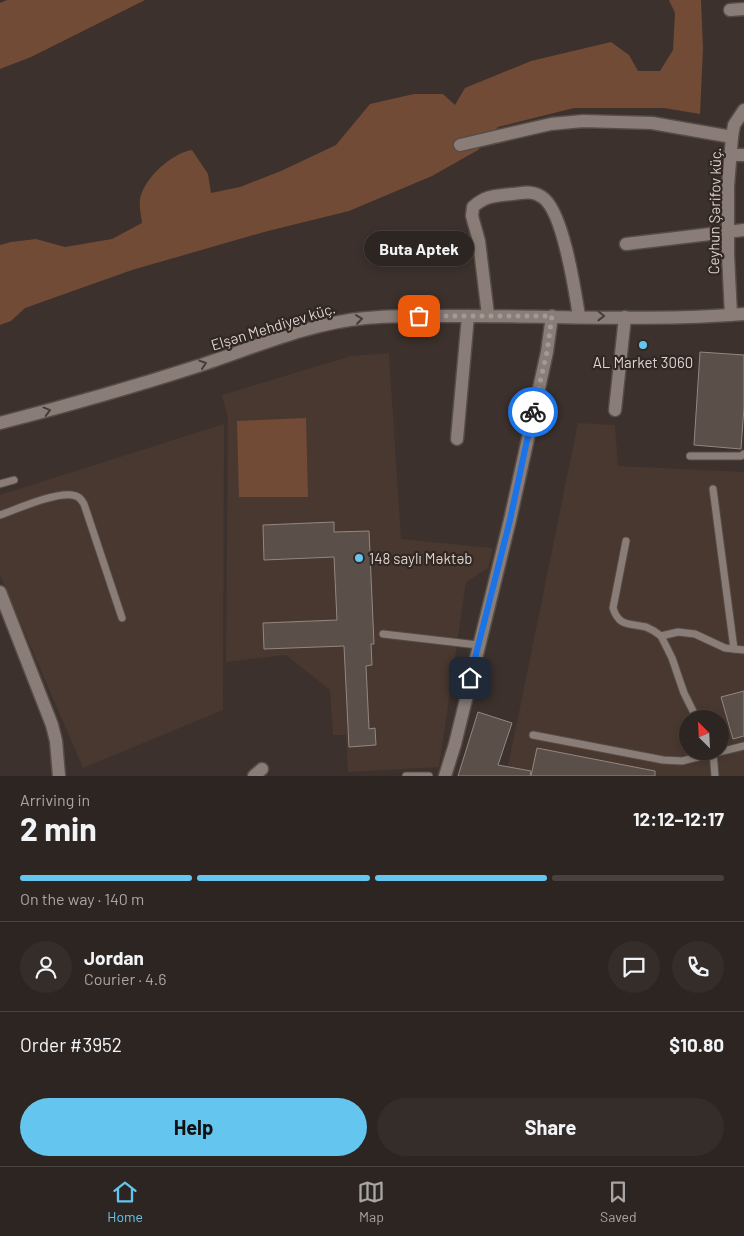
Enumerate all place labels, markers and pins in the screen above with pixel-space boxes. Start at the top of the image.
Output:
callout: Buta Aptek [364,231,474,266]
pin [398,295,440,337]
marker: AL Market 3060 [637,339,649,351]
place label: AL Market 3060 [593,353,693,371]
place label: 148 saylı Məktəb [369,549,473,567]
marker: 148 saylı Məktəb [353,552,365,564]
pin [449,657,491,699]

